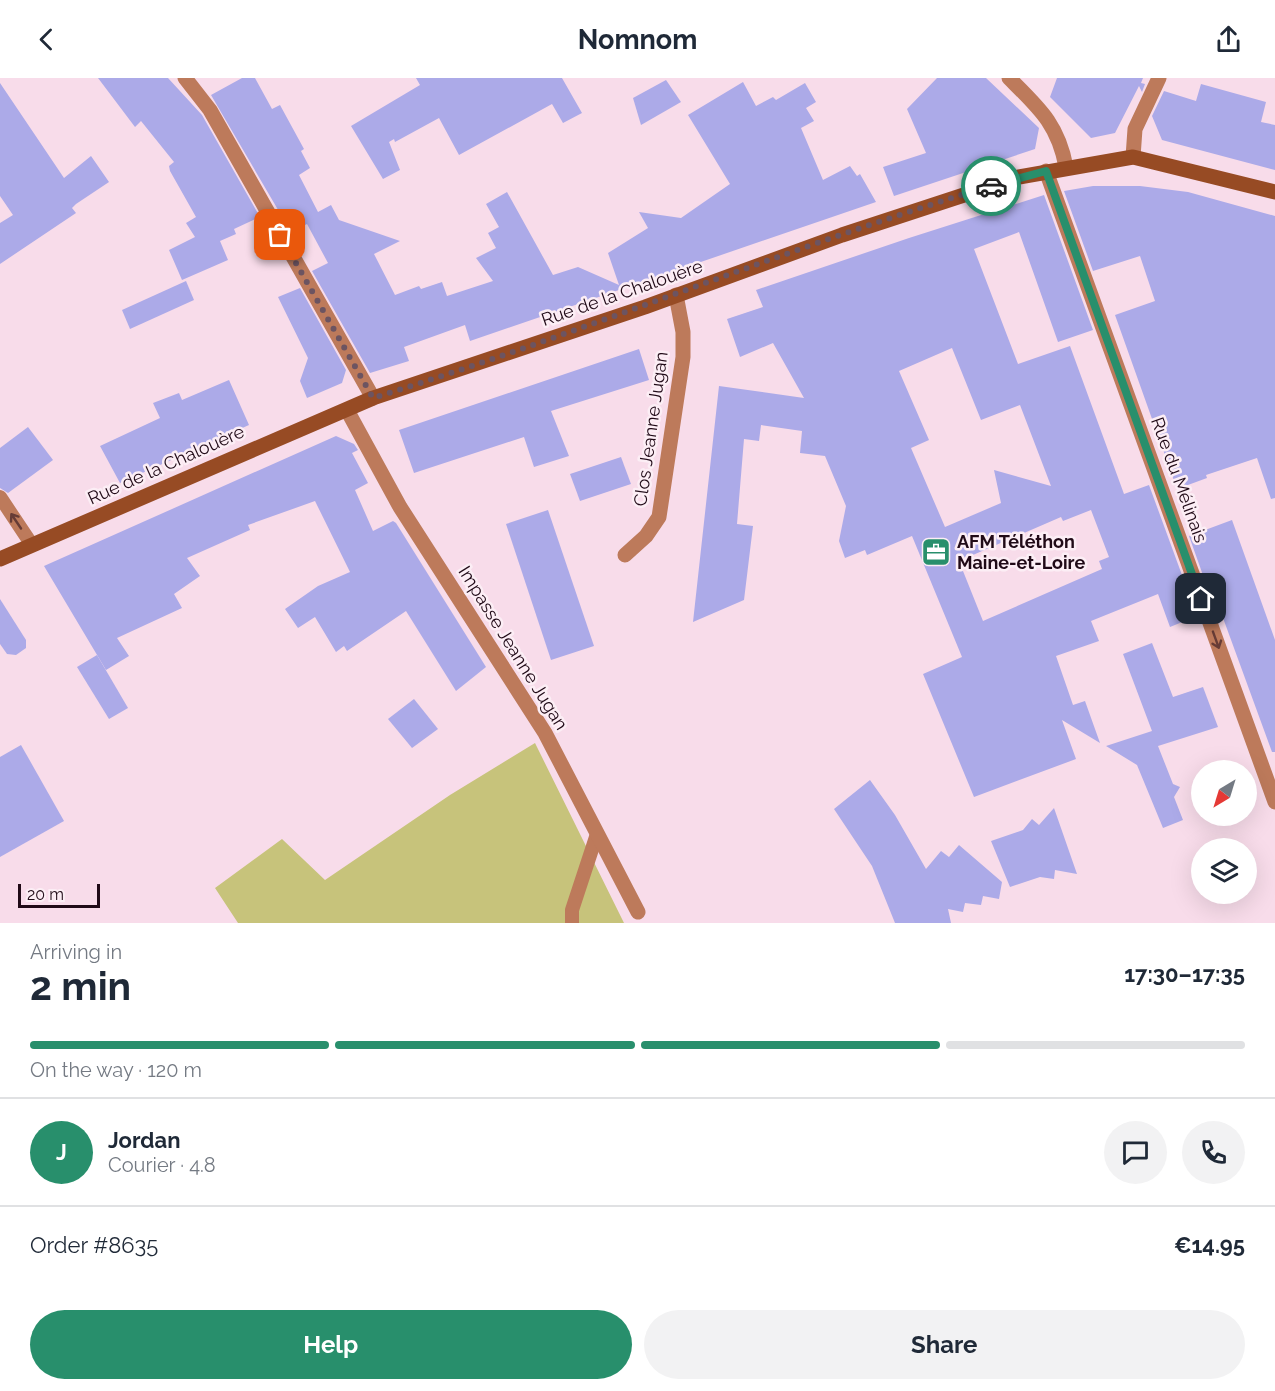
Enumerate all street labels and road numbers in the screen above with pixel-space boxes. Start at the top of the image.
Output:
street label: Rue de la Chalouère [538,255,706,330]
street label: Clos Jeanne Jugan [629,350,672,508]
street label: Rue du Mélinais [1147,414,1212,546]
street label: Rue de la Chalouère [84,420,248,509]
street label: Impasse Jeanne Jugan [454,562,572,734]

